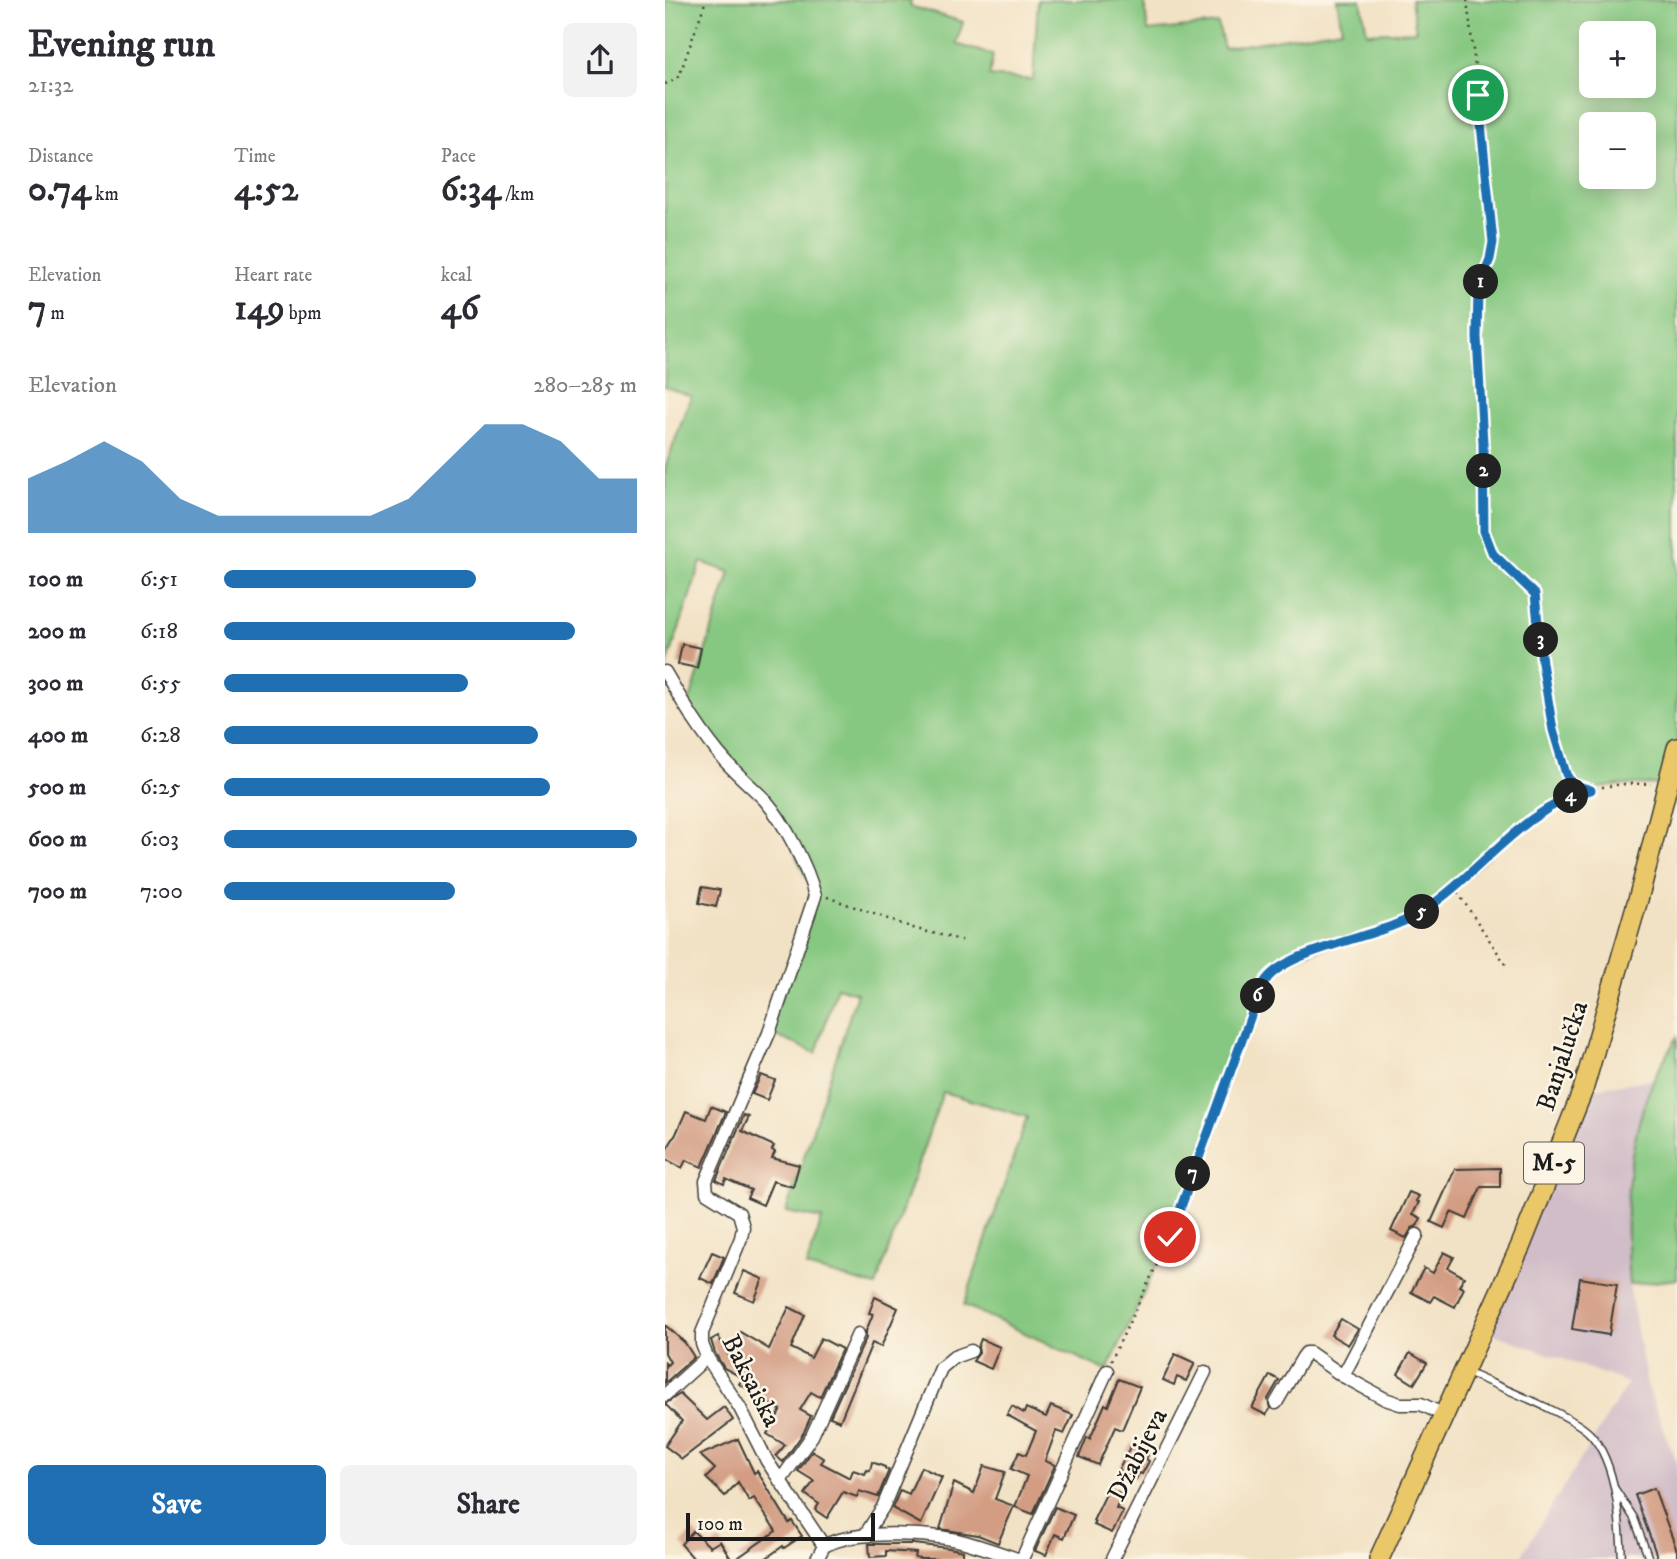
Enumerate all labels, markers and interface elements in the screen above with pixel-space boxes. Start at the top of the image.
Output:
text: Evening run [28,21,215,69]
map controls [1579,21,1656,189]
button: + [1579,21,1656,98]
button: share [563,23,637,97]
pin [1448,65,1508,125]
text: 21:32 [28,71,74,100]
icon: arrive [1459,76,1497,114]
button: − [1579,112,1656,189]
text: Distance [28,145,93,168]
text: Time [234,145,276,168]
text: Pace [441,145,476,168]
text: 0.74 [28,168,91,212]
text: 4:52 [234,168,298,212]
text: 6:34 [441,168,501,212]
text: km [91,183,119,206]
text: /km [501,183,534,206]
text: Elevation [28,264,102,287]
text: Heart rate [234,264,312,287]
text: kcal [441,264,472,287]
pin: 1 [1463,264,1499,300]
text: 1 [1477,270,1484,293]
text: 7 [28,287,46,331]
text: 149 [234,287,285,331]
text: 46 [441,287,479,331]
text: m [46,302,65,325]
text: bpm [285,302,322,325]
text: Elevation [28,371,117,400]
text: 280–285 m [533,371,637,400]
pin: 2 [1467,454,1501,489]
text: 2 [1479,459,1488,482]
text: 100 m [28,565,83,594]
text: 6:51 [140,565,178,594]
text: 200 m [28,617,86,646]
text: 6:18 [140,617,178,646]
pin: 3 [1523,622,1559,658]
text: 3 [1537,628,1544,651]
text: 300 m [28,669,84,698]
text: 6:55 [140,669,181,698]
text: 400 m [28,721,88,750]
text: 6:28 [140,721,181,750]
text: 500 m [28,773,86,802]
text: 6:25 [140,773,181,802]
pin: 4 [1553,778,1588,814]
text: 4 [1565,784,1576,807]
text: 600 m [28,825,87,854]
text: 6:03 [140,825,179,854]
text: 700 m [28,877,87,906]
text: 7:00 [140,877,183,906]
pin: 5 [1405,894,1439,930]
text: 5 [1417,900,1426,923]
pin: 6 [1241,978,1275,1014]
text: 6 [1253,984,1262,1007]
street label: Banjalučka [1530,997,1596,1115]
road number: M-5 [1524,1142,1584,1184]
pin: 7 [1175,1156,1211,1192]
text: 7 [1187,1162,1198,1185]
pin [1140,1207,1200,1267]
icon: check [1151,1218,1189,1256]
street label: Baksaiska [714,1329,788,1433]
street label: Džabijeva [1101,1403,1175,1507]
button: Save [28,1465,326,1545]
button: Share [340,1465,637,1545]
scale bar [686,1510,875,1542]
text: 100 m [697,1513,743,1536]

